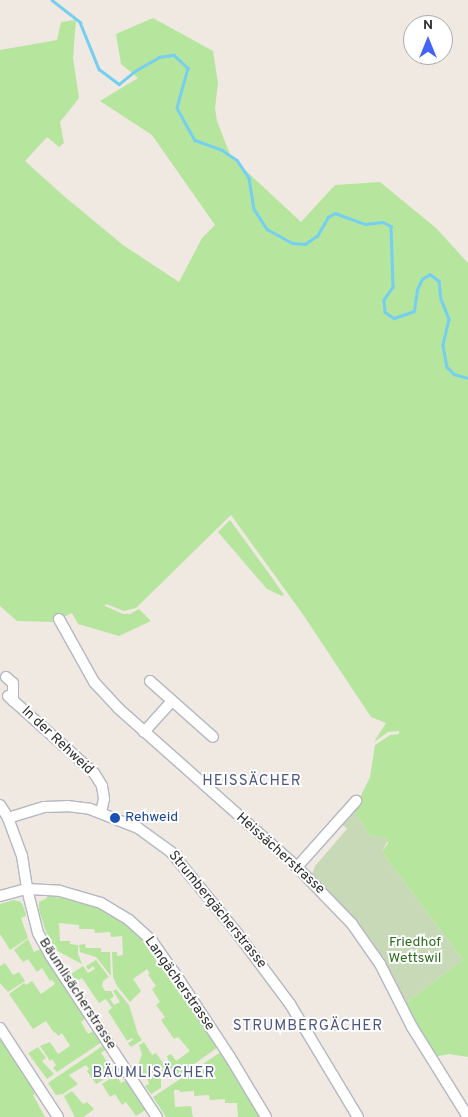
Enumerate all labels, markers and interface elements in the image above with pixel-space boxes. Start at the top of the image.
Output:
north arrow [403,15,453,65]
text: N [423,17,433,34]
street label: In der Rehweid [17,703,97,779]
district label: HEISSÄCHER [201,773,303,791]
place label: Rehweid [125,810,178,826]
street label: Heissächerstrasse [232,810,328,898]
marker: Rehweid [109,812,121,824]
street label: Strumbergächerstrasse [164,848,270,972]
street label: Langächerstrasse [140,934,218,1034]
street label: Bäumlisächerstrasse [35,935,119,1053]
park label: Friedhof Wettswil [389,935,441,968]
district label: STRUMBERGÄCHER [231,1018,385,1036]
district label: BÄUMLISÄCHER [91,1065,217,1083]

